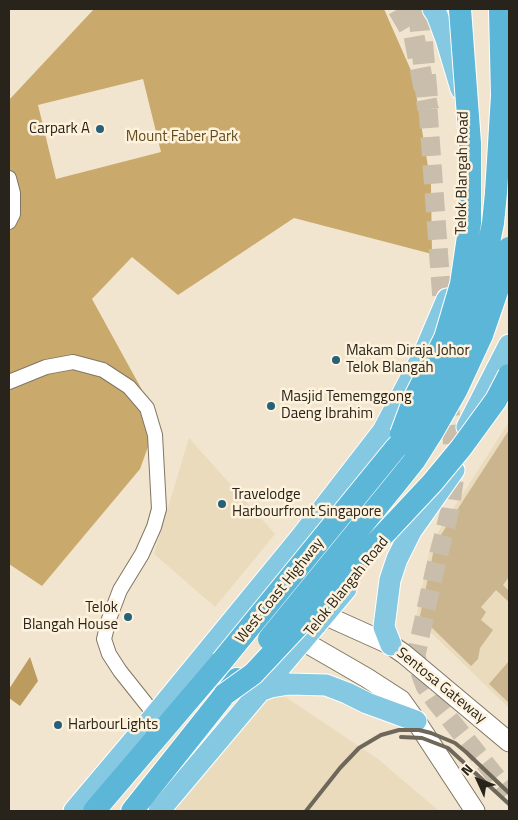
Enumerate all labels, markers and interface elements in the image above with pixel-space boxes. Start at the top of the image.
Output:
street label: Telok Blangah Road [453,111,473,235]
place label: Carpark A [29,120,90,138]
marker: Carpark A [94,123,106,135]
park label: Mount Faber Park [126,128,238,146]
place label: Makam Diraja Johor Telok Blangah [346,342,470,377]
marker: Makam Diraja Johor Telok Blangah [330,354,342,366]
place label: Masjid Tememggong Daeng Ibrahim [281,388,412,423]
marker: Masjid Tememggong Daeng Ibrahim [265,400,277,412]
place label: Travelodge Harbourfront Singapore [232,486,381,521]
marker: Travelodge Harbourfront Singapore [216,498,228,510]
street label: Telok Blangah Road [301,533,393,641]
street label: West Coast Highway [232,535,328,647]
place label: Telok Blangah House [23,599,118,634]
marker: Telok Blangah House [122,611,134,623]
street label: Sentosa Gateway [392,644,490,728]
place label: HarbourLights [68,716,158,734]
marker: HarbourLights [52,719,64,731]
north arrow [453,755,503,805]
text: N [456,759,478,780]

